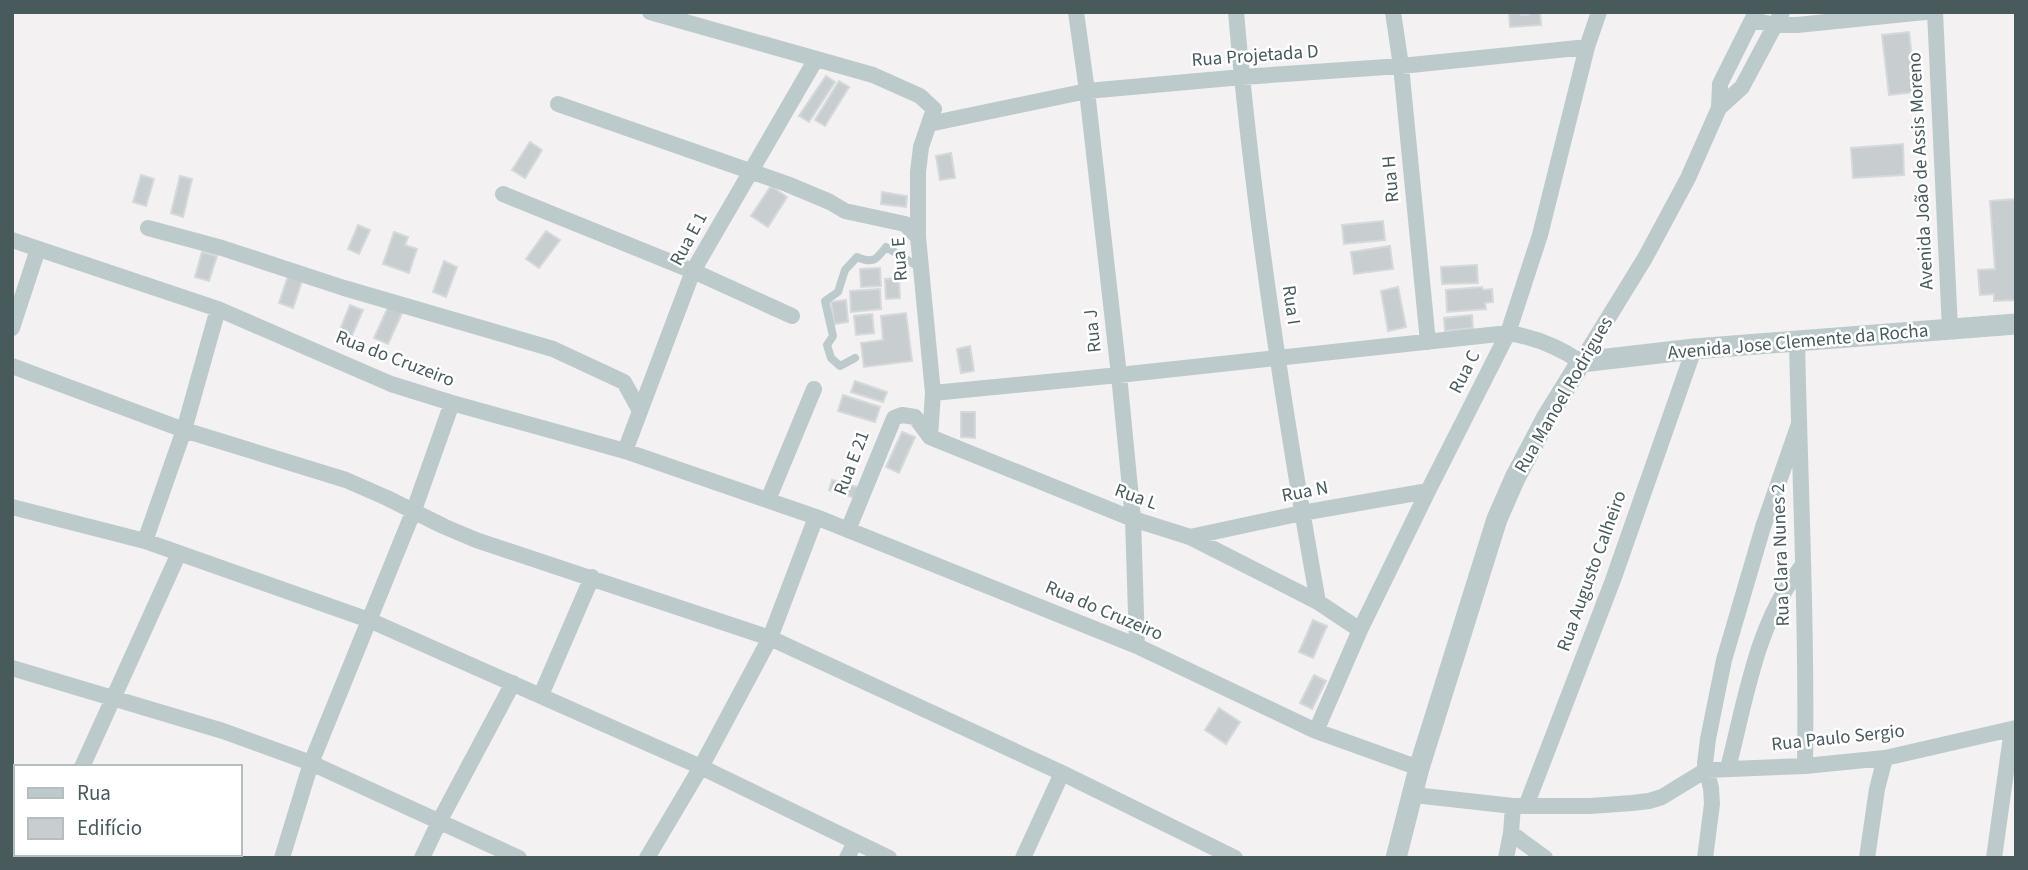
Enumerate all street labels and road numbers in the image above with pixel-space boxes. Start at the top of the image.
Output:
street label: Rua Projetada D [1191,38,1319,74]
street label: Avenida João de Assis Moreno [1901,52,1941,290]
street label: Rua H [1376,154,1406,204]
street label: Rua E 1 [664,207,714,271]
street label: Rua E [885,236,915,282]
street label: Rua I [1275,284,1307,326]
street label: Rua J [1077,308,1109,354]
street label: Rua Manoel Rodrigues [1508,312,1620,478]
street label: Avenida Jose Clemente da Rocha [1667,317,1929,367]
street label: Rua do Cruzeiro [332,324,458,394]
street label: Rua C [1443,346,1487,398]
street label: Rua E 21 [827,427,877,499]
street label: Rua N [1279,474,1331,510]
street label: Rua L [1111,477,1161,517]
street label: Rua Clara Nunes 2 [1765,483,1797,627]
street label: Rua Augusto Calheiro [1550,487,1634,655]
street label: Rua do Cruzeiro [1041,574,1167,648]
street label: Rua Paulo Sergio [1770,718,1906,758]

